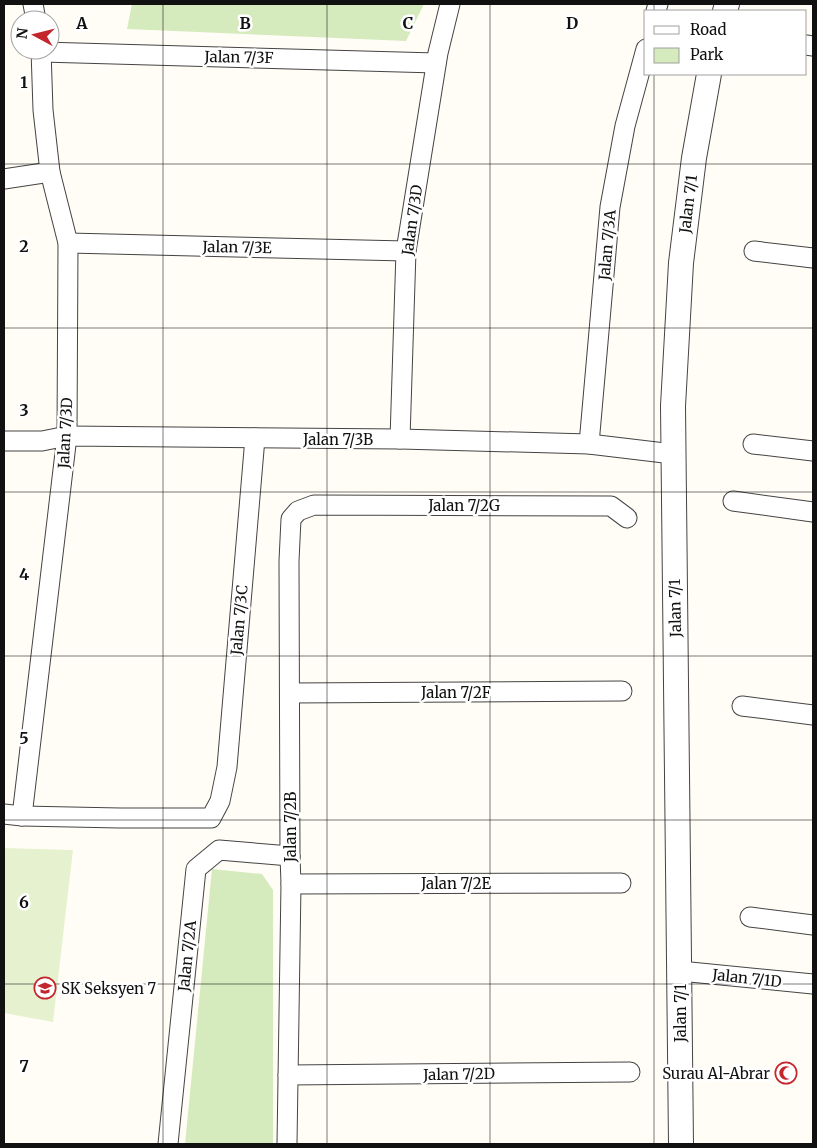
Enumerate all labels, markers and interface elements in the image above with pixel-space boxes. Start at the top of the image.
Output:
north arrow [10,10,60,60]
legend [644,10,807,75]
text: A [75,13,88,33]
text: B [239,13,251,33]
text: C [403,13,413,33]
text: D [566,13,578,33]
text: Road [690,20,726,39]
text: N [12,27,32,40]
text: Park [690,45,724,64]
street label: Jalan 7/3F [203,47,274,67]
text: 1 [20,72,28,92]
street label: Jalan 7/1 [675,174,701,235]
street label: Jalan 7/3D [398,183,426,258]
street label: Jalan 7/3A [594,209,620,282]
text: 2 [19,236,29,256]
street label: Jalan 7/3E [201,237,272,257]
street label: Jalan 7/3D [54,397,76,470]
text: 3 [19,400,29,420]
street label: Jalan 7/3B [302,430,373,449]
street label: Jalan 7/2G [427,496,500,515]
text: 4 [19,564,29,584]
street label: Jalan 7/1 [665,578,685,638]
street label: Jalan 7/3C [226,584,252,657]
street label: Jalan 7/2F [420,683,491,702]
text: 5 [19,728,29,748]
street label: Jalan 7/2B [281,792,300,863]
street label: Jalan 7/2E [420,874,492,893]
text: 6 [19,892,29,912]
street label: Jalan 7/2A [174,919,200,994]
street label: Jalan 7/1D [710,965,783,991]
school or university icon: SK Seksyen 7 [33,976,57,1000]
place label: SK Seksyen 7 [61,979,157,998]
street label: Jalan 7/1 [671,984,690,1043]
text: 7 [19,1056,29,1076]
mosque icon: Surau Al-Abrar [774,1061,798,1085]
street label: Jalan 7/2D [422,1064,495,1084]
place label: Surau Al-Abrar [662,1064,770,1083]

